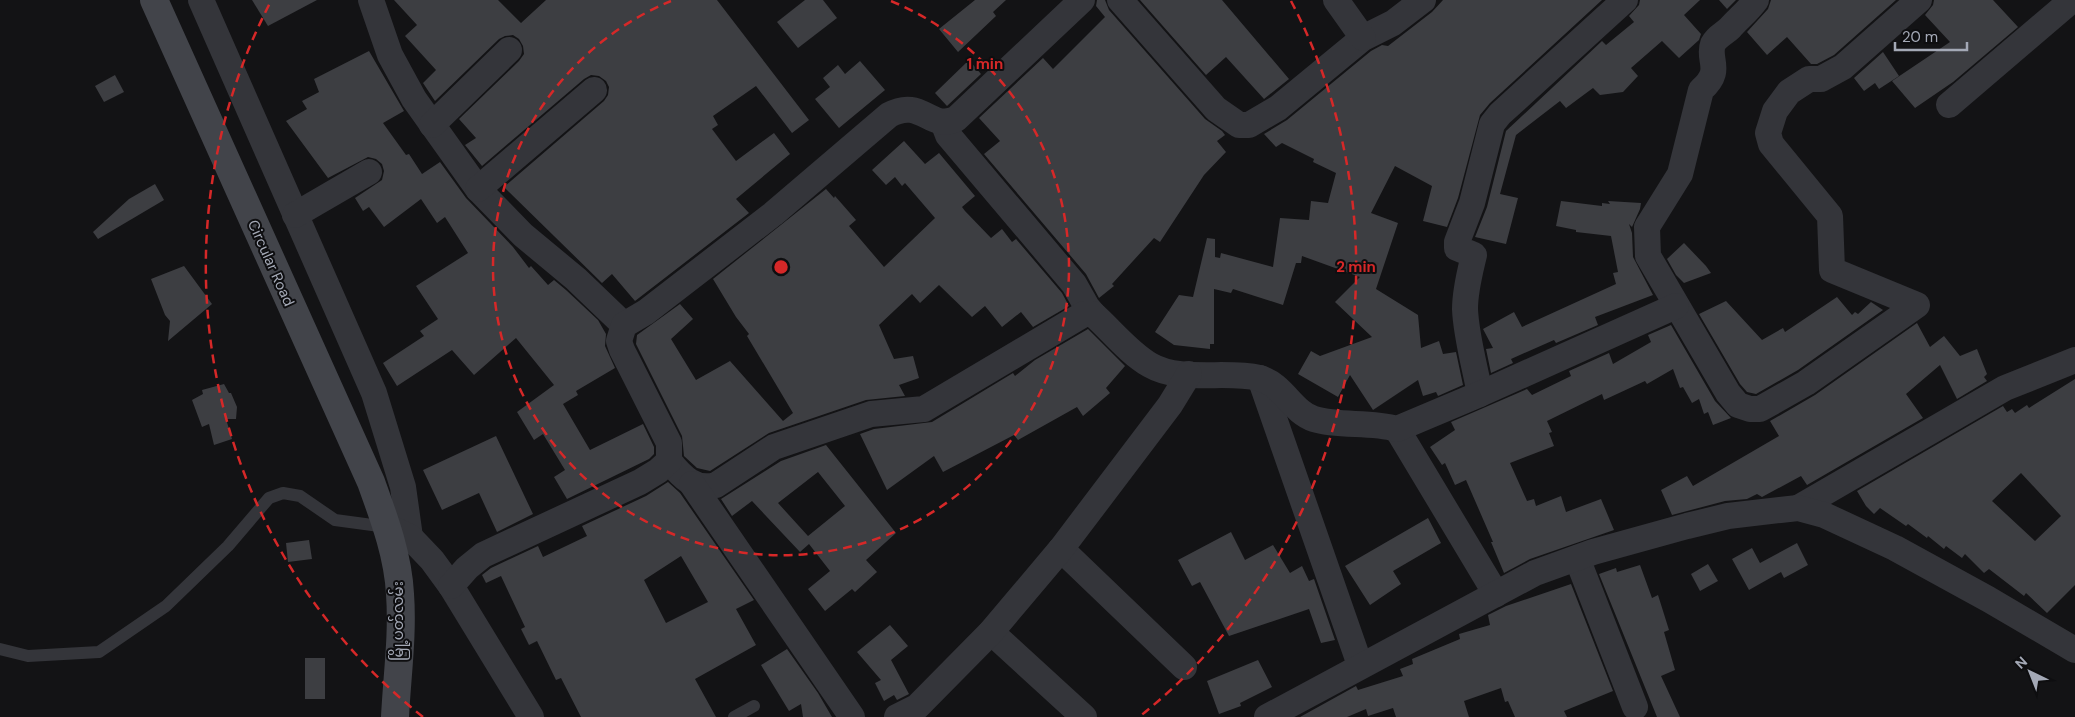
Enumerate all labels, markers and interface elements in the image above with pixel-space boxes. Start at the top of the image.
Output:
scale bar [1895,20,1968,52]
text: 20 m [1902,27,1938,47]
text: 1 min [967,54,1003,74]
street label: Circular Road [243,217,299,309]
text: 2 min [1336,257,1376,277]
centre of rings [772,258,790,276]
street label: မြို့ပတ်လမ်း [388,581,410,661]
north arrow [2005,647,2055,697]
text: N [2011,652,2031,673]

